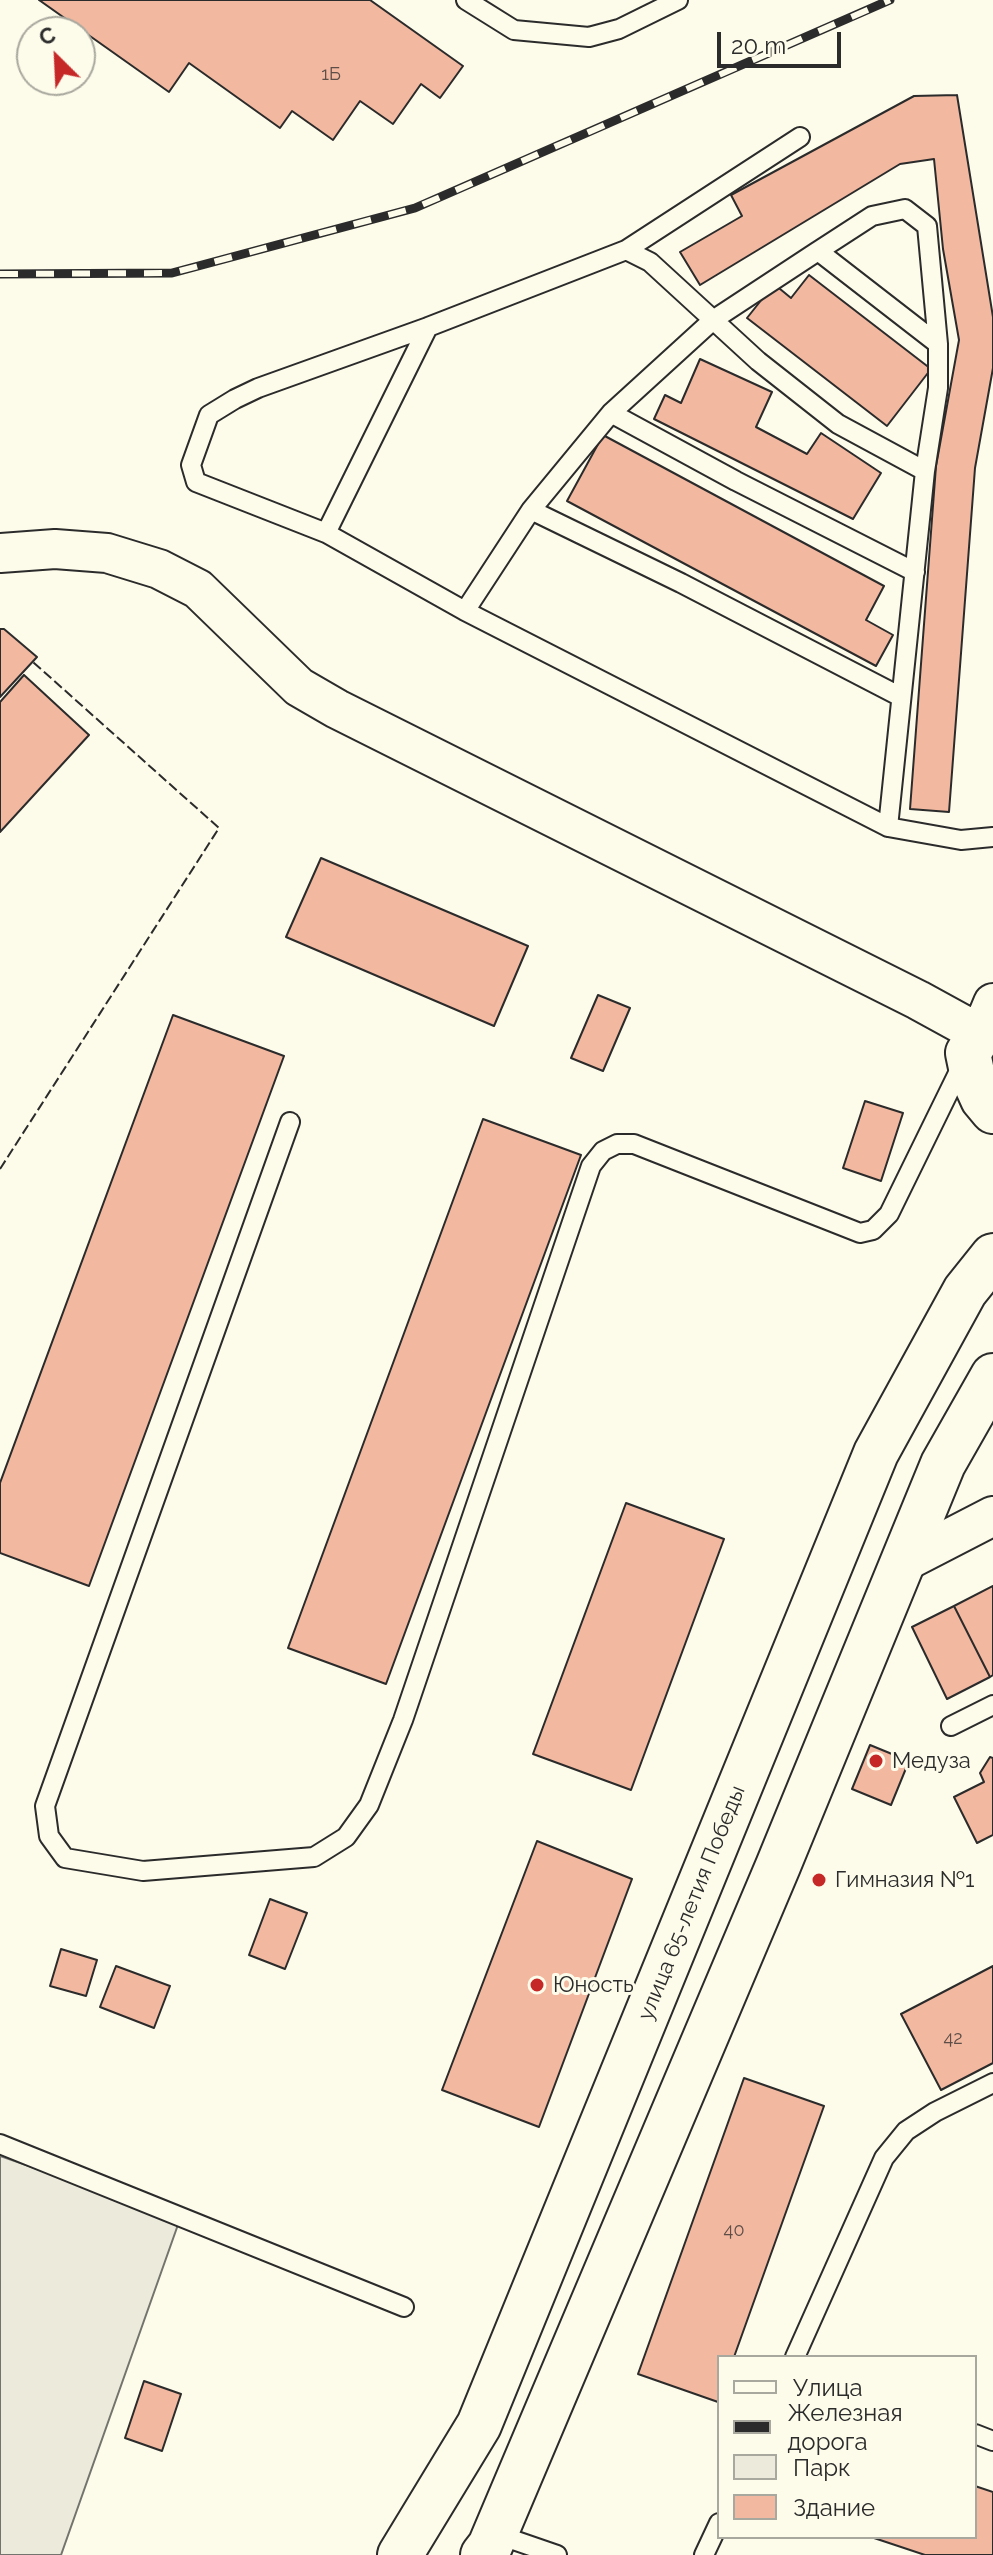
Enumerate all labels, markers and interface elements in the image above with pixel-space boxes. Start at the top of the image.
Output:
north arrow [16,16,96,96]
scale bar [721,16,845,66]
text: С [35,21,59,51]
text: 20 m [731,31,786,60]
house number: 1Б [321,64,341,86]
place label: Медуза [892,1748,971,1774]
marker: Медуза [867,1752,885,1770]
street label: улица 65-летия Победы [633,1782,751,2024]
place label: Гимназия №1 [835,1867,974,1893]
marker: Гимназия №1 [810,1871,828,1889]
place label: Юность [553,1972,634,1998]
marker: Юность [528,1976,546,1994]
house number: 42 [943,2028,963,2050]
house number: 40 [724,2220,744,2242]
legend [717,2355,977,2539]
text: Улица [793,2373,863,2402]
text: Железная дорога [787,2398,903,2456]
text: Парк [793,2453,851,2482]
text: Здание [793,2493,875,2522]

